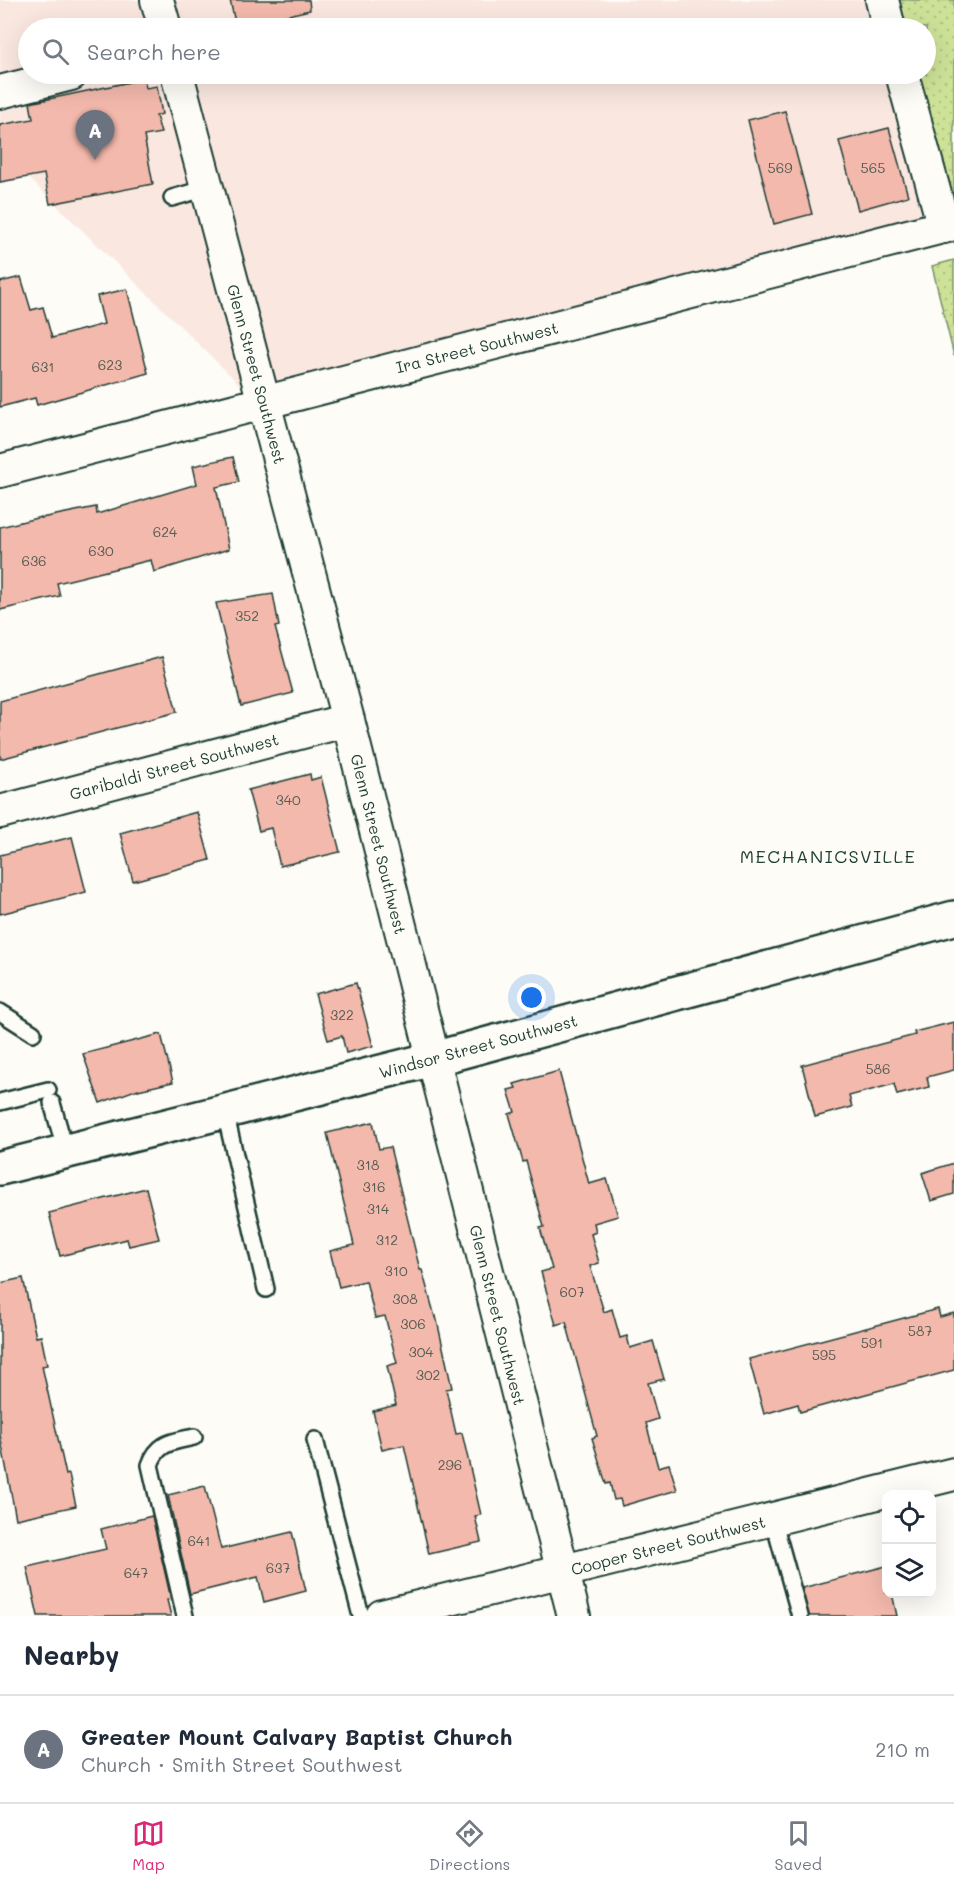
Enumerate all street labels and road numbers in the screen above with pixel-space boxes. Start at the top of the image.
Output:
street label: Glenn Street Southwest [223,282,291,466]
street label: Ira Street Southwest [394,317,560,377]
street label: Garibaldi Street Southwest [67,728,281,804]
street label: Glenn Street Southwest [346,752,412,936]
street label: Windsor Street Southwest [376,1009,580,1083]
street label: Glenn Street Southwest [465,1223,531,1407]
street label: Cooper Street Southwest [569,1511,767,1579]

